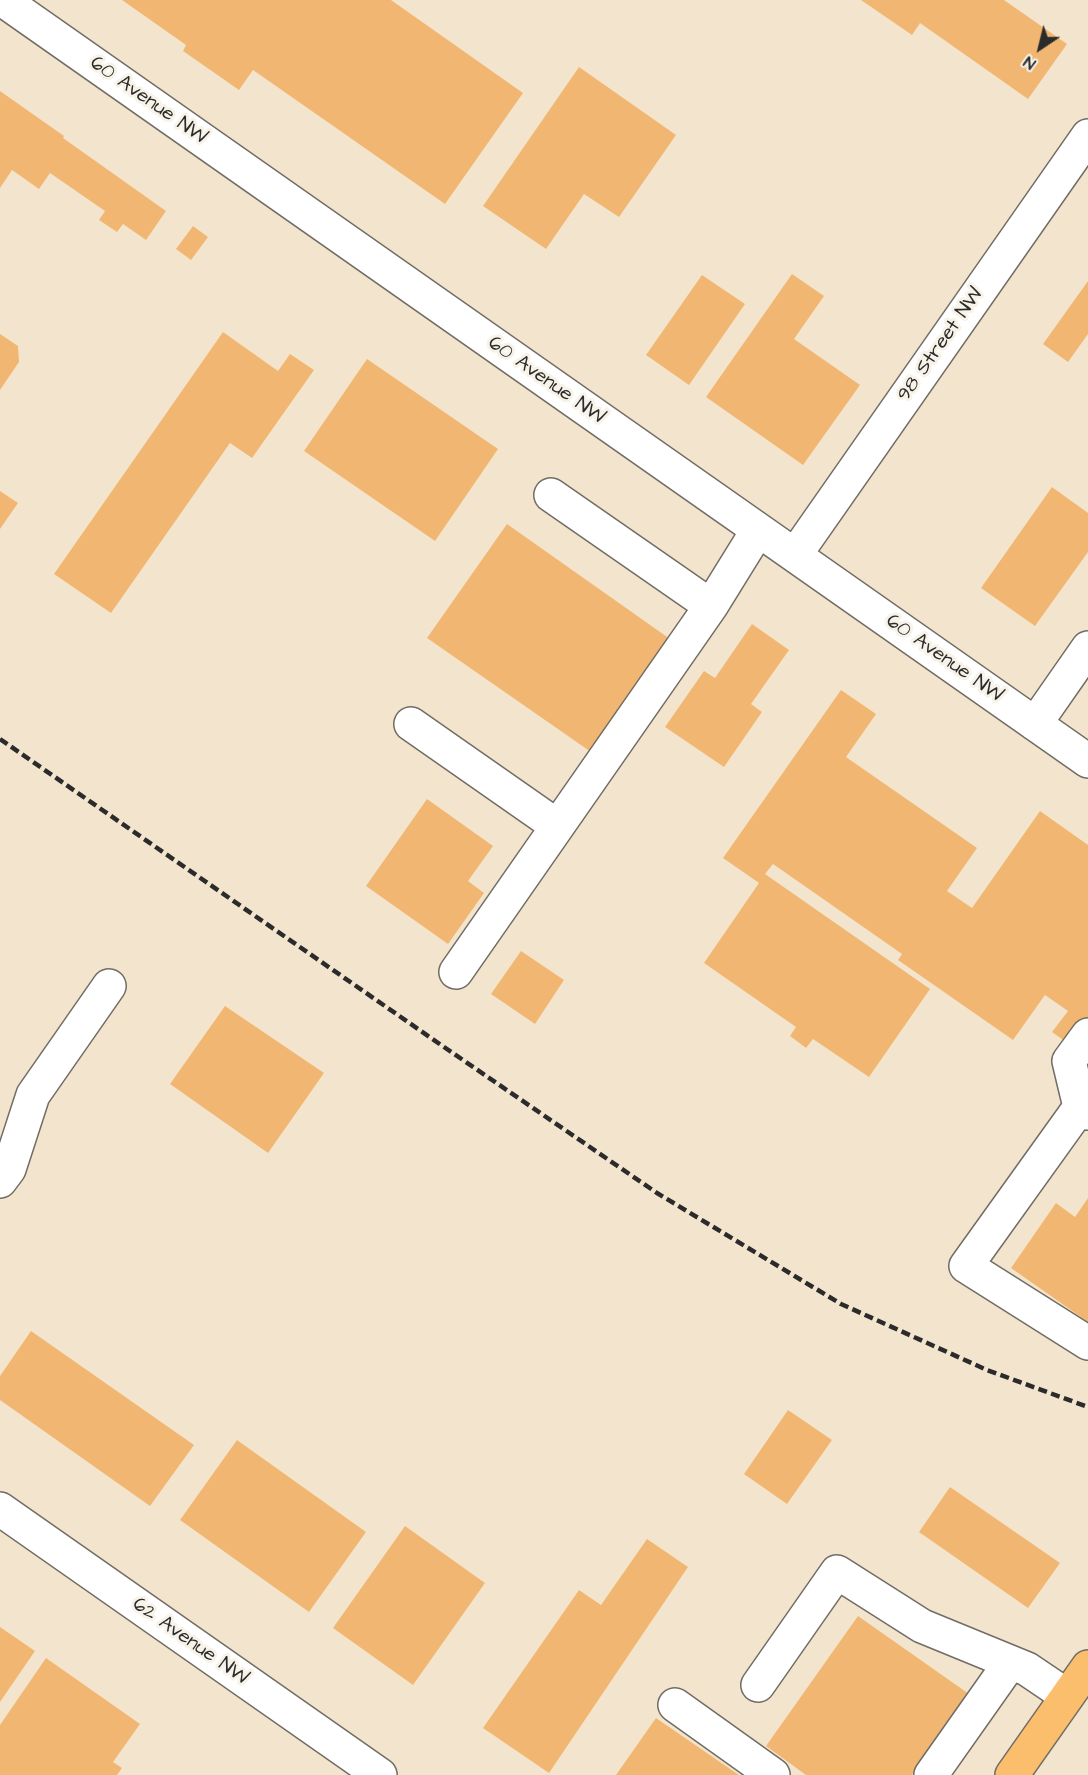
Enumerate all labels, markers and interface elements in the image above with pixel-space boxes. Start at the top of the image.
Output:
north arrow [1010,18,1070,78]
text: N [1019,51,1040,75]
street label: 60 Avenue NW [85,52,211,150]
street label: 98 Street NW [893,283,989,407]
street label: 60 Avenue NW [483,332,609,430]
street label: 60 Avenue NW [881,610,1007,708]
street label: 62 Avenue NW [127,1593,253,1691]

